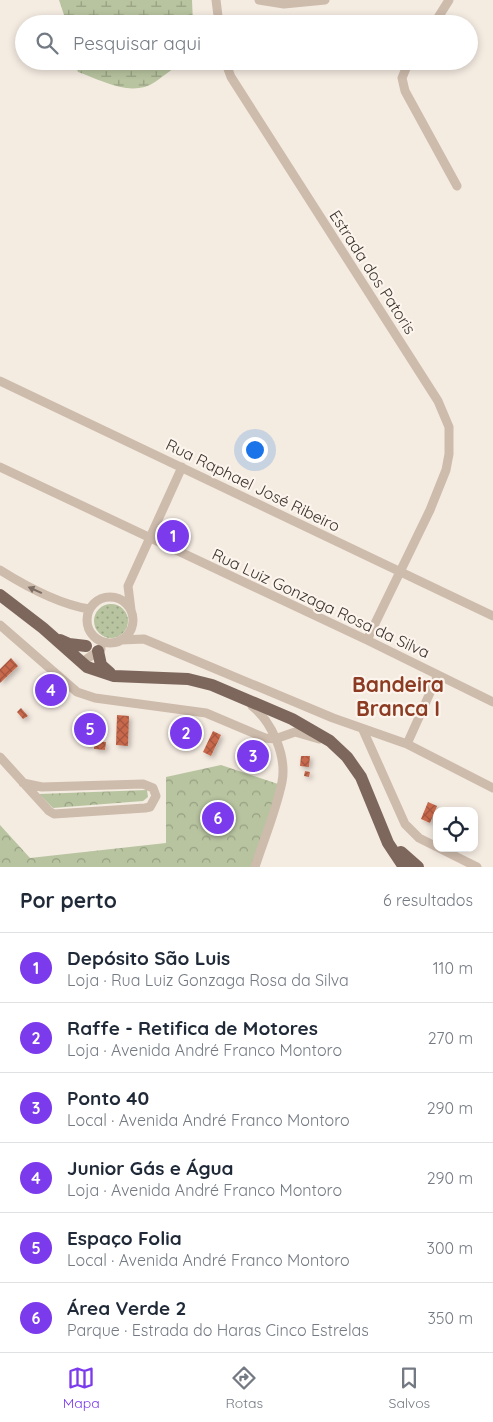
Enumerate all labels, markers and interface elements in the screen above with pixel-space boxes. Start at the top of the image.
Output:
search box [15,15,478,70]
icon: search [33,29,61,57]
text: Pesquisar aqui [73,31,201,55]
street label: Estrada dos Patoris [325,206,421,338]
street label: Rua Raphael José Ribeiro [163,434,343,536]
your location [242,437,268,463]
pin: 1 [157,517,189,555]
street label: Rua Luiz Gonzaga Rosa da Silva [209,544,433,662]
one-way arrow [28,586,42,594]
pin: 4 [35,671,67,709]
district label: Bandeira Branca I [352,671,444,721]
pin: 5 [74,710,106,748]
pin: 2 [170,714,202,752]
pin: 3 [237,737,269,775]
pin: 6 [202,799,234,837]
map controls [433,807,478,852]
button: locate [433,807,478,852]
text: Por perto [20,887,117,913]
text: 6 resultados [383,890,473,910]
text: Depósito São Luis [67,946,230,970]
text: 1 [33,958,39,978]
text: 110 m [433,958,473,978]
text: Loja · Rua Luiz Gonzaga Rosa da Silva [67,970,349,990]
text: Raffe - Retifica de Motores [67,1016,318,1040]
text: 2 [31,1028,41,1048]
text: 270 m [428,1028,473,1048]
text: Loja · Avenida André Franco Montoro [67,1040,342,1060]
text: Ponto 40 [67,1086,149,1110]
text: 3 [32,1098,40,1118]
text: 290 m [427,1098,473,1118]
text: Local · Avenida André Franco Montoro [67,1110,350,1130]
text: Junior Gás e Água [67,1156,234,1180]
text: 4 [31,1168,41,1188]
text: 290 m [427,1168,473,1188]
text: Loja · Avenida André Franco Montoro [67,1180,342,1200]
text: Espaço Folia [67,1226,182,1250]
text: 5 [31,1238,41,1258]
text: 300 m [427,1238,473,1258]
text: Local · Avenida André Franco Montoro [67,1250,350,1270]
text: Área Verde 2 [67,1296,186,1320]
text: 6 [32,1308,40,1328]
text: 350 m [427,1308,473,1328]
text: Parque · Estrada do Haras Cinco Estrelas [67,1320,369,1340]
tab: Mapa [63,1364,100,1412]
tab: Rotas [225,1364,263,1412]
tab: Salvos [389,1364,430,1412]

